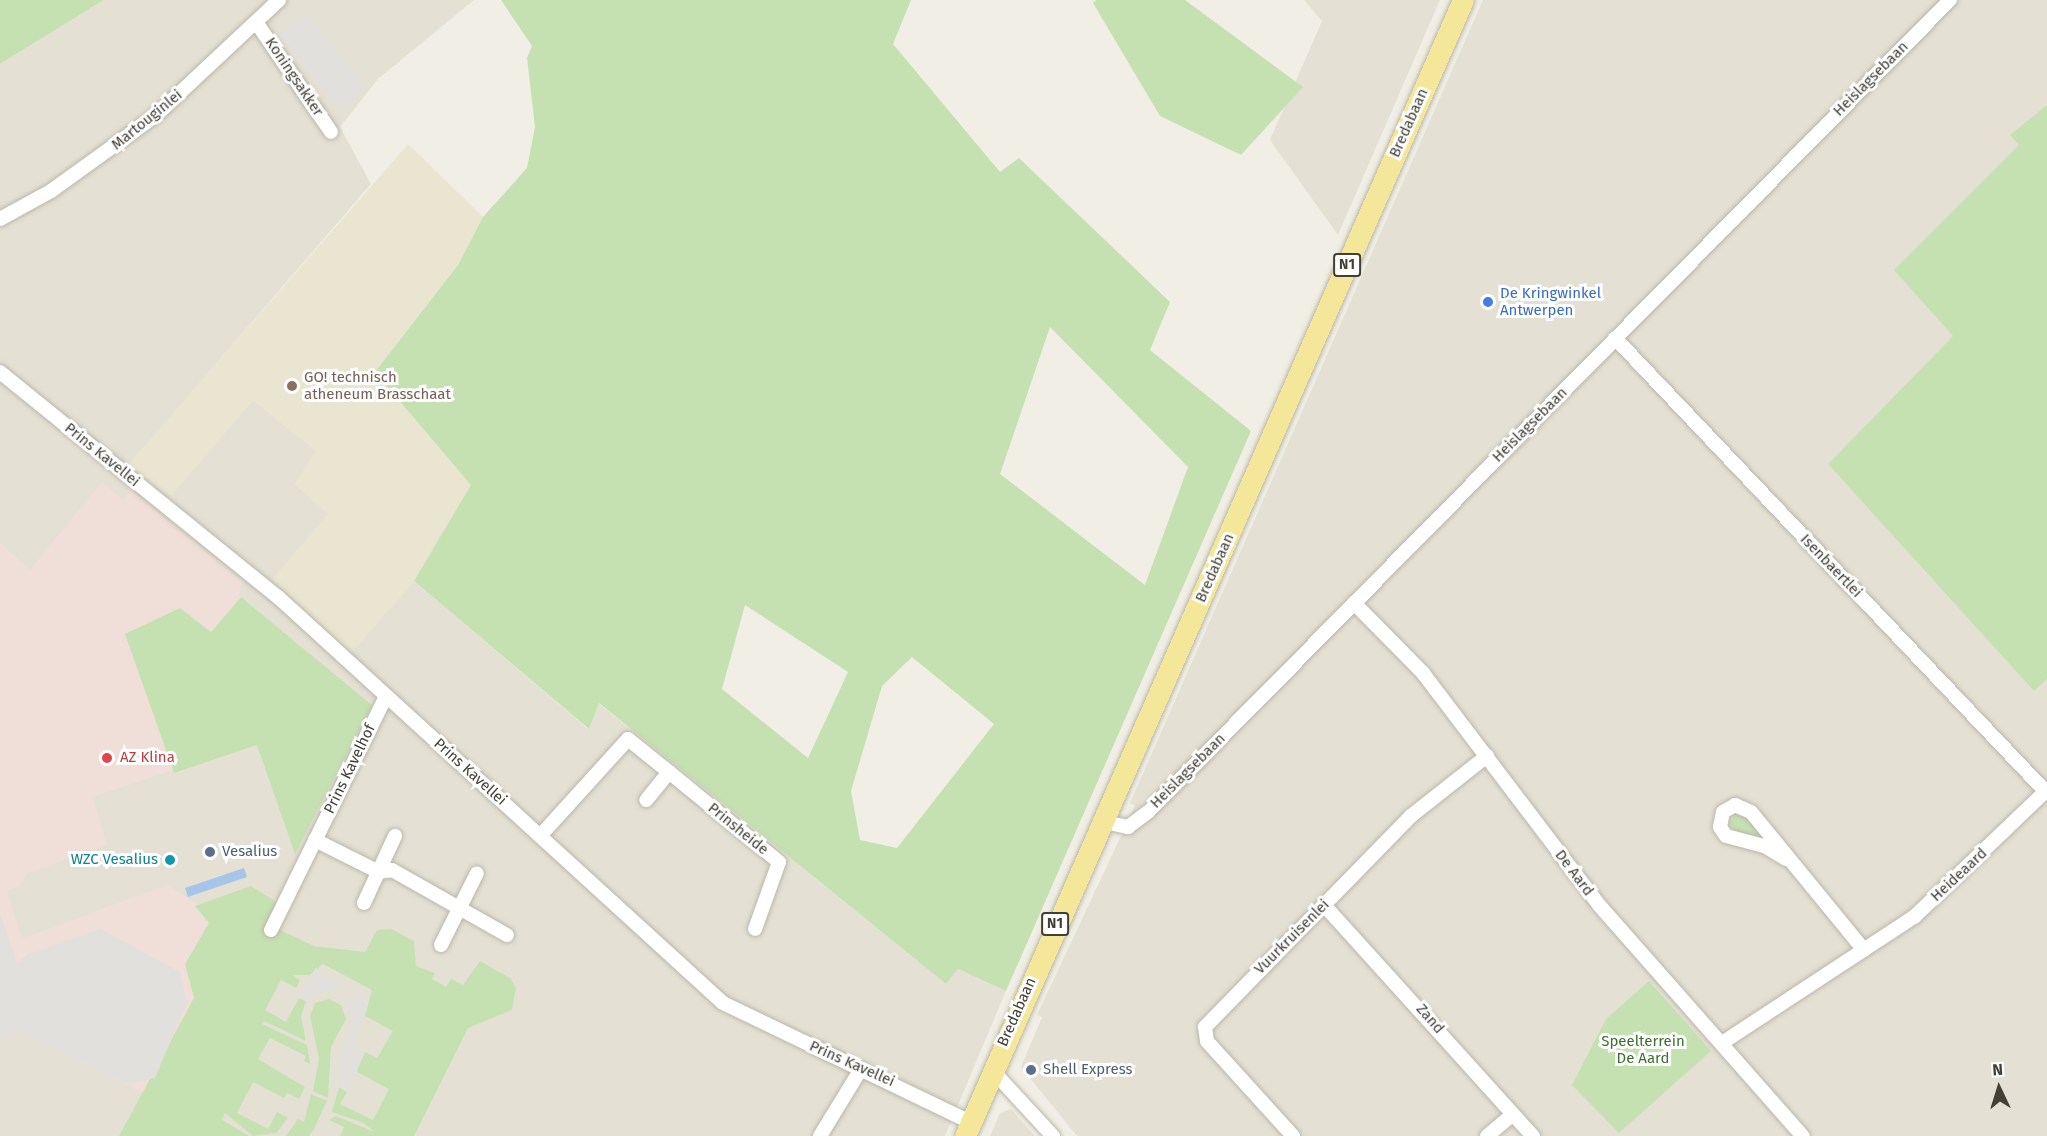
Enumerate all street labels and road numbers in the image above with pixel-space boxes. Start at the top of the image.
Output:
street label: Koningsakker [261,34,327,120]
street label: Heislagsebaan [1830,38,1912,120]
street label: Martouginlei [108,86,186,154]
street label: Bredabaan [1386,86,1432,160]
road number: N1 [1332,254,1362,276]
street label: Heislagsebaan [1489,384,1571,466]
street label: Prins Kavellei [61,419,143,491]
street label: Bredabaan [1192,531,1238,605]
street label: Isenbaertlei [1796,531,1866,601]
street label: Prins Kavelhof [321,721,379,817]
street label: Heislagsebaan [1147,730,1229,812]
street label: Prins Kavellei [430,735,510,809]
street label: Prinsheide [704,799,772,859]
street label: Heideaard [1927,844,1991,906]
street label: De Aard [1551,846,1597,900]
street label: Vuurkruisenlei [1251,896,1333,978]
road number: N1 [1040,913,1070,935]
street label: Bredabaan [994,975,1040,1049]
street label: Zand [1412,1000,1448,1038]
street label: Prins Kavellei [807,1037,897,1091]

